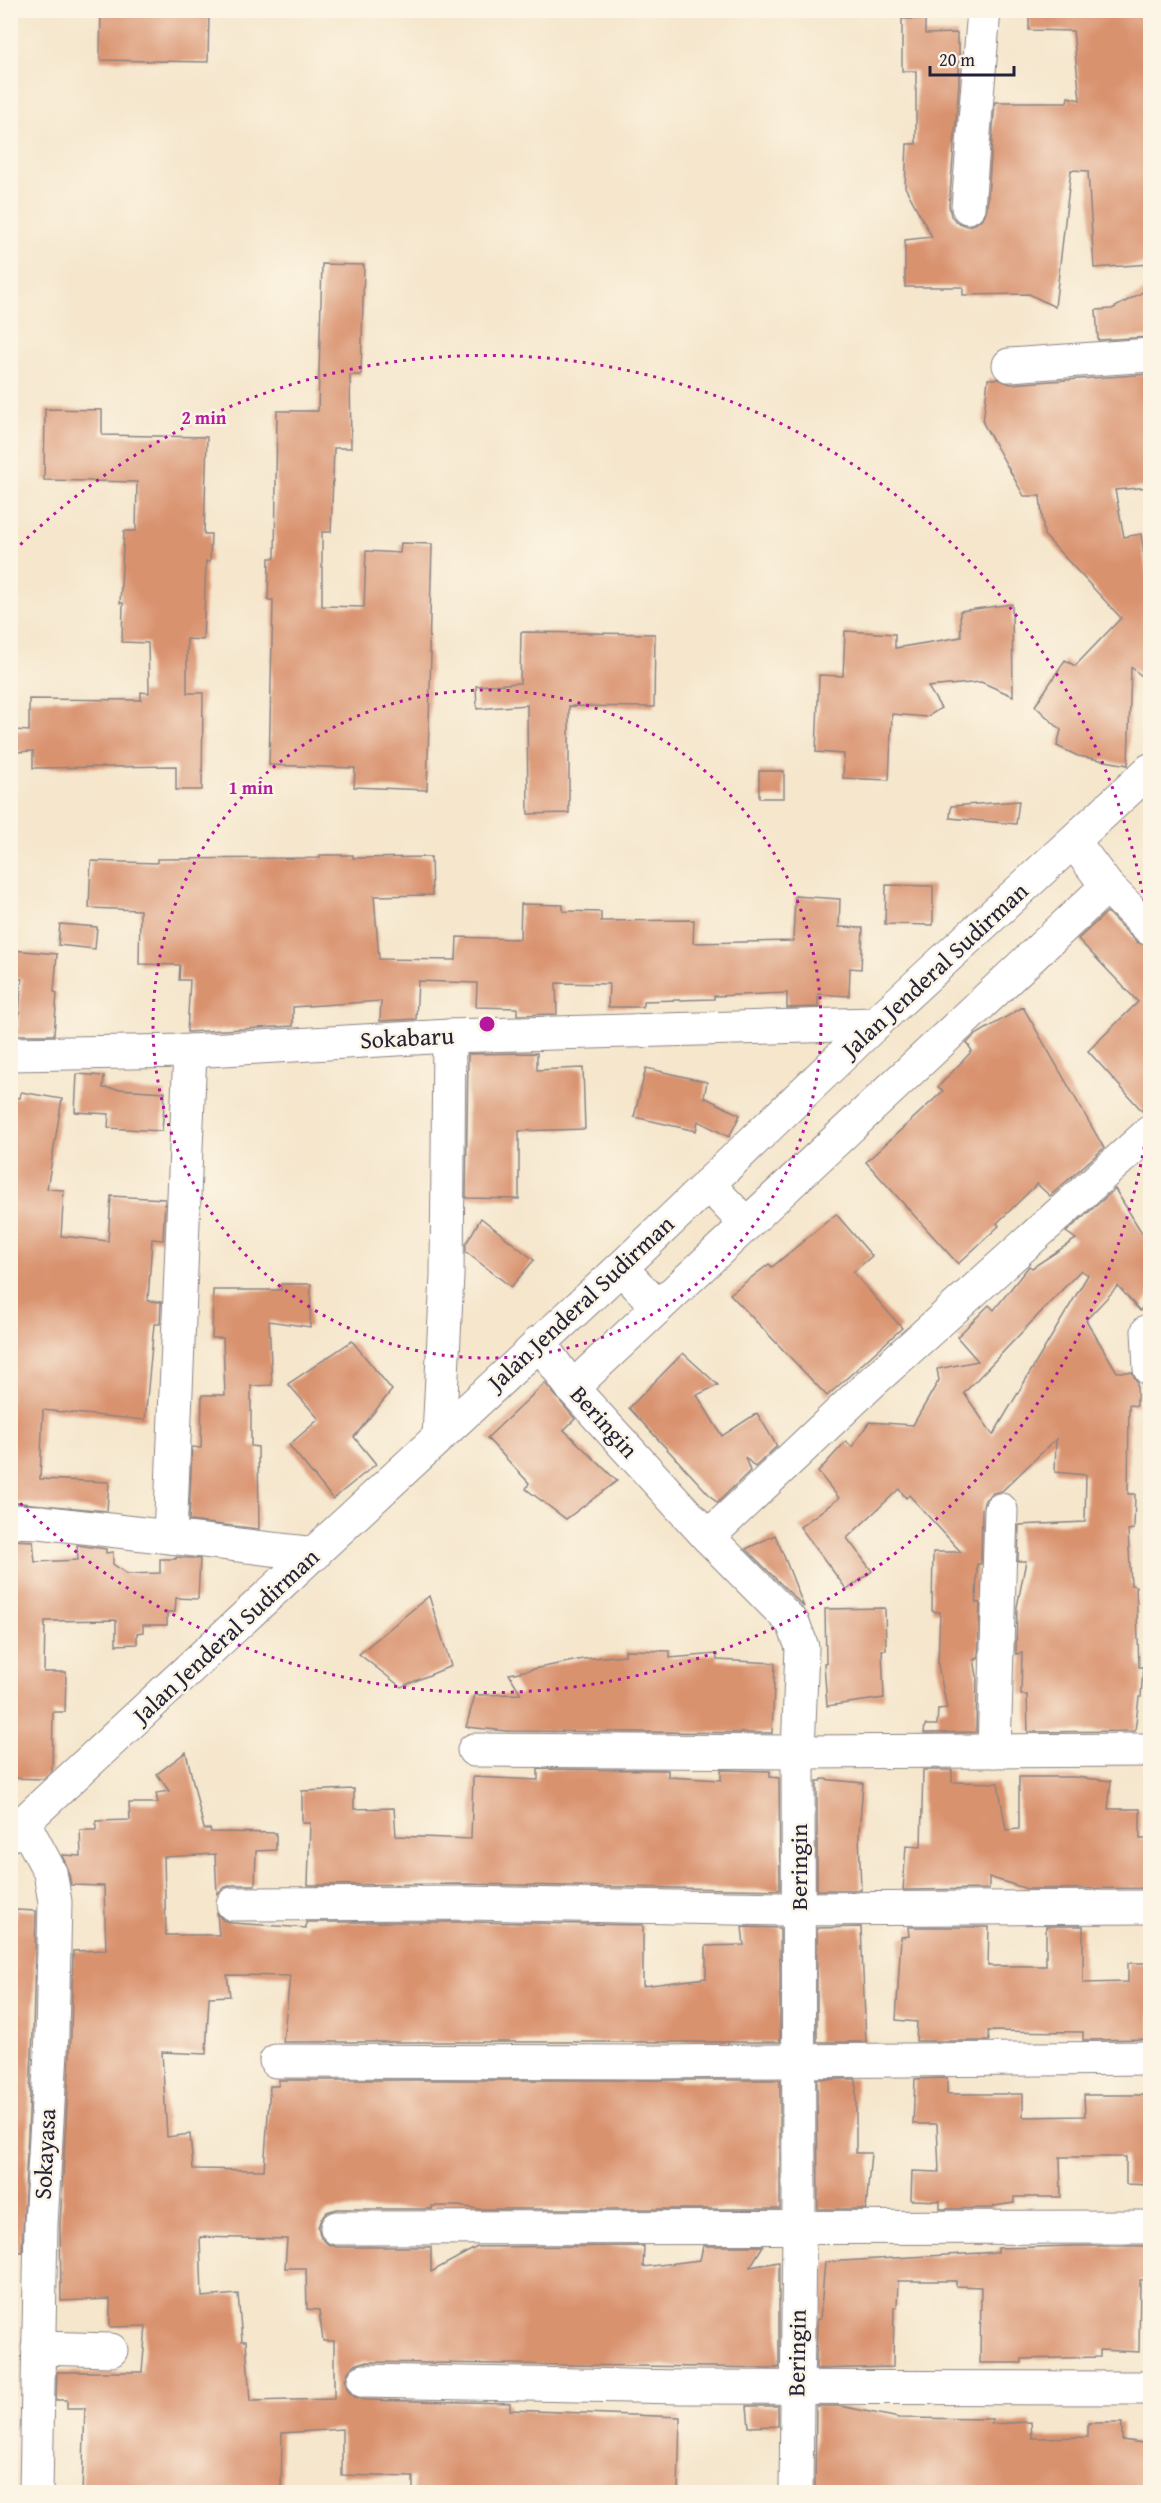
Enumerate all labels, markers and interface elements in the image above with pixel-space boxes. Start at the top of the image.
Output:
scale bar [930,39,1014,77]
text: 20 m [939,46,975,73]
text: 2 min [182,404,227,431]
text: 1 min [229,774,274,801]
street label: Jalan Jenderal Sudirman [831,873,1036,1068]
centre of rings [477,1014,497,1034]
street label: Sokabaru [359,1018,455,1057]
street label: Jalan Jenderal Sudirman [477,1206,682,1401]
street label: Beringin [562,1378,647,1466]
street label: Jalan Jenderal Sudirman [122,1539,327,1734]
street label: Beringin [781,1823,816,1911]
street label: Sokayasa [25,2107,64,2200]
street label: Beringin [778,2309,815,2397]

